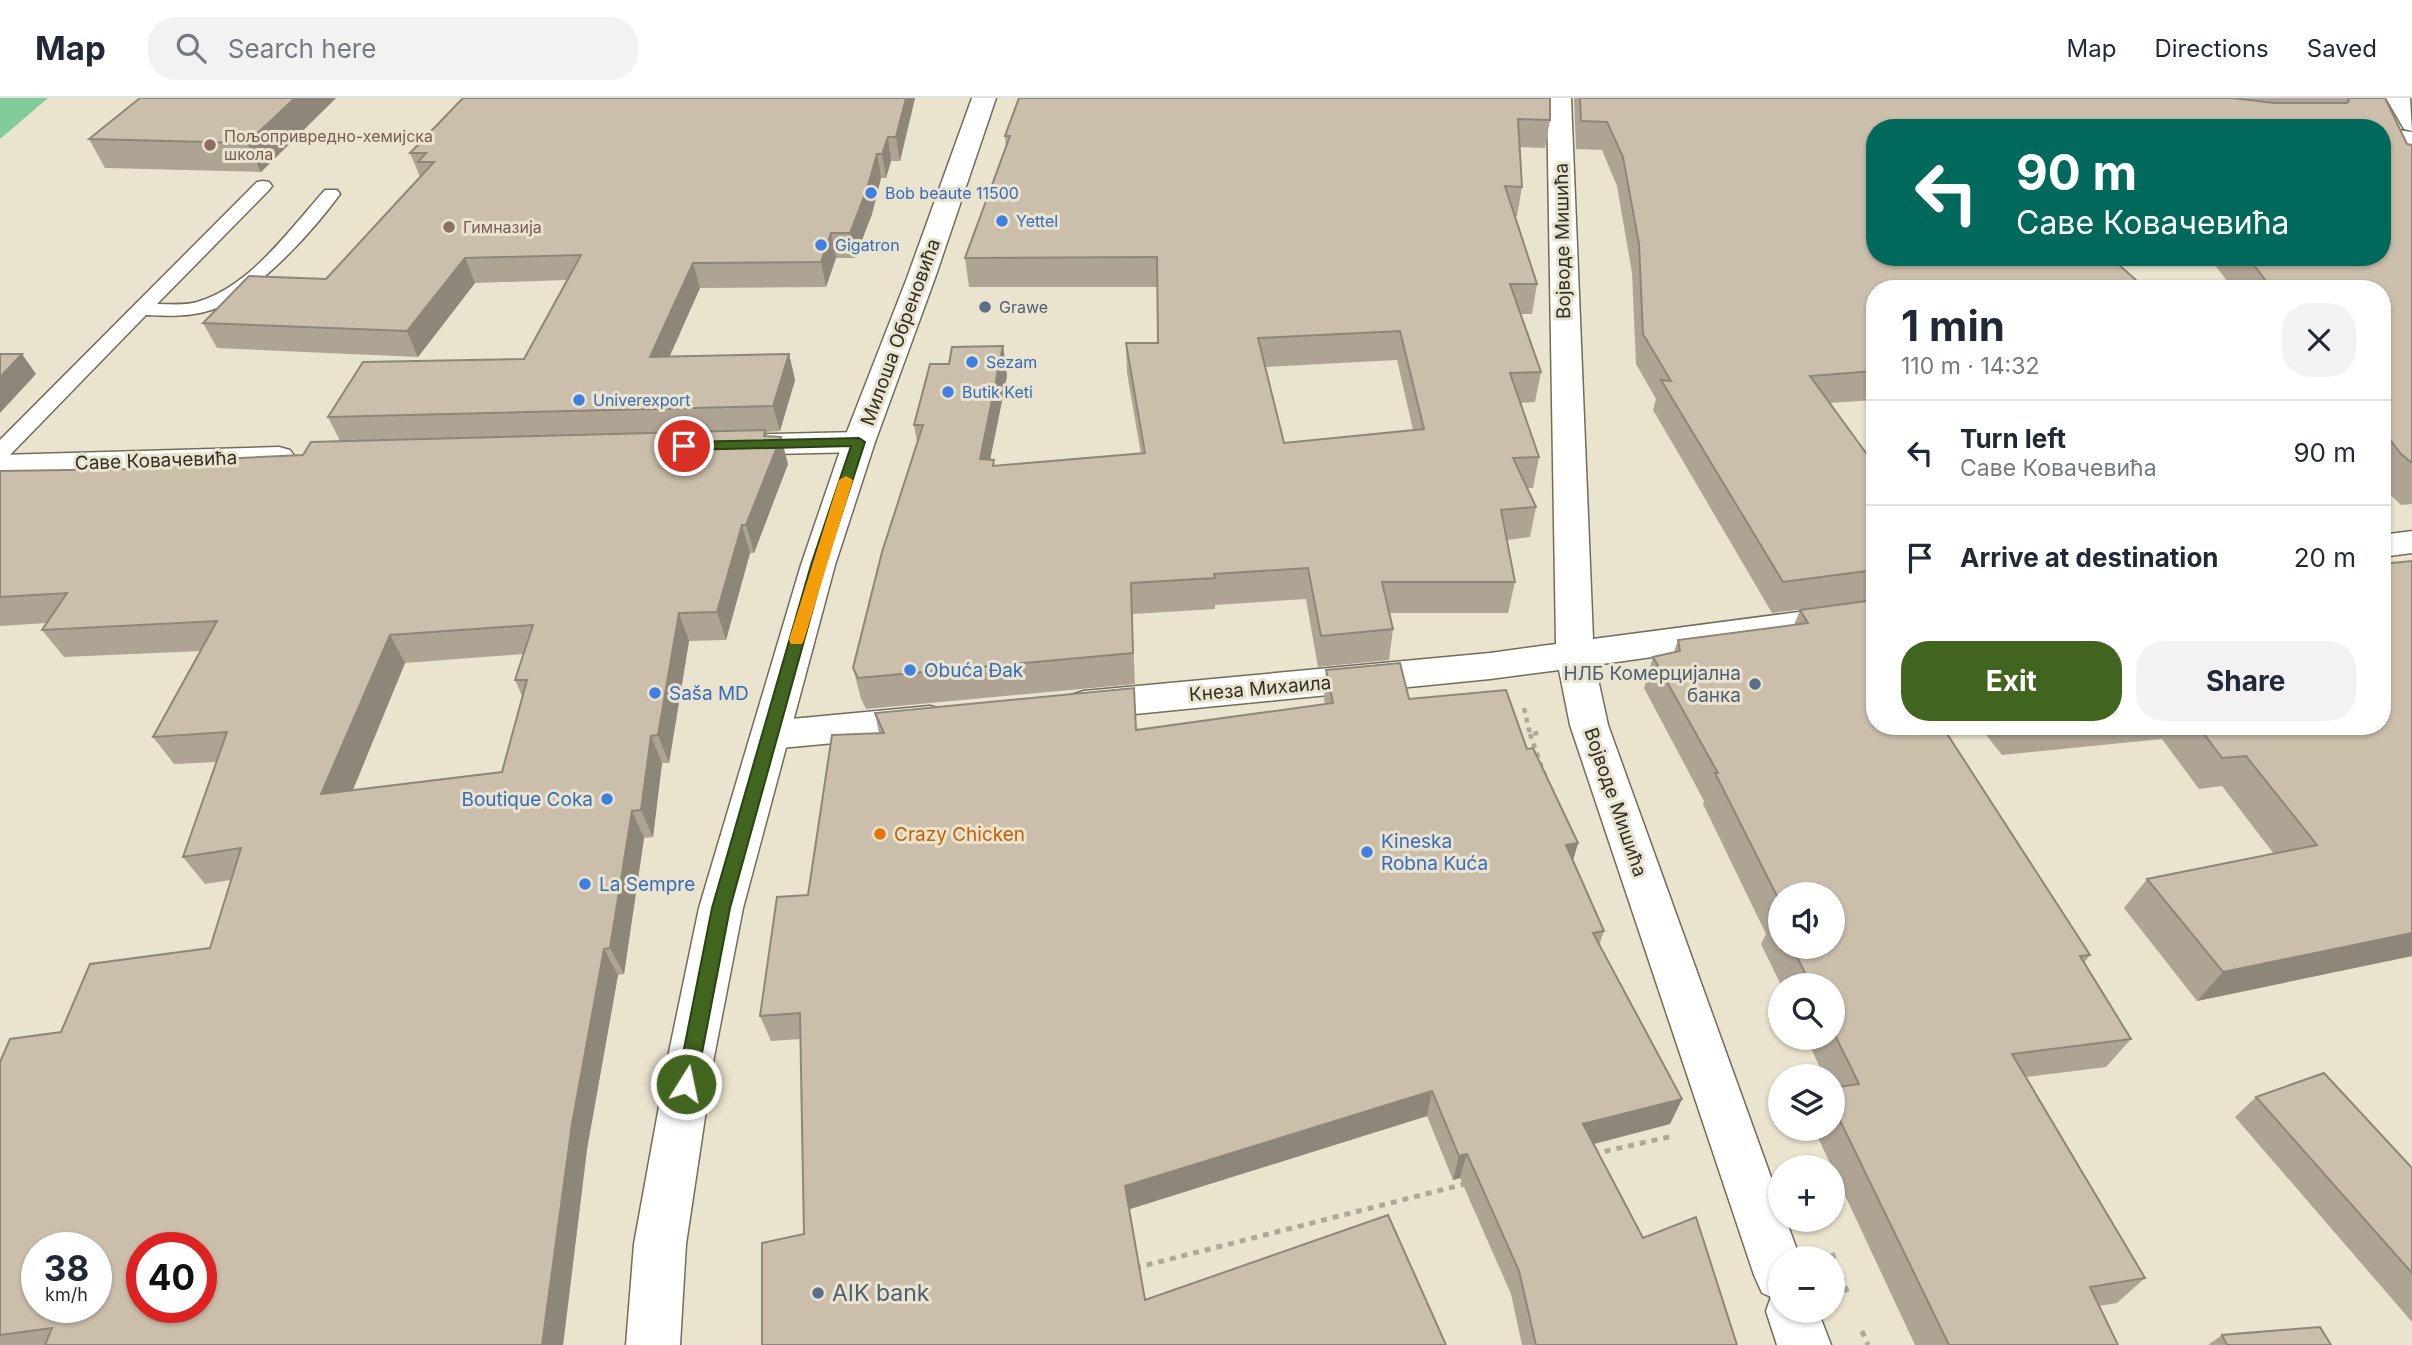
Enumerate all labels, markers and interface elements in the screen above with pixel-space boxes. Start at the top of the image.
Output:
search box [148,17,638,80]
text: Map [35,28,106,68]
icon: search [172,29,210,67]
text: Search here [228,33,376,64]
text: Map [2067,34,2116,63]
text: Directions [2154,34,2269,63]
text: Saved [2307,34,2377,63]
place label: Пољопривредно-хемијска школа [224,126,433,164]
marker: Пољопривредно-хемијска школа [202,137,218,153]
text: 90 m [2016,143,2137,202]
icon: left [1901,147,1992,238]
street label: Војводе Мишића [1550,163,1575,319]
place label: Bob beaute 11500 [885,183,1019,203]
marker: Bob beaute 11500 [863,185,879,201]
text: Саве Ковачевића [2016,203,2290,242]
place label: Yettel [1016,211,1058,231]
marker: Yettel [994,213,1010,229]
place label: Гимназија [463,217,542,237]
marker: Гимназија [441,219,457,235]
place label: Gigatron [835,235,900,255]
street label: Милоша Обреновића [856,236,945,429]
marker: Gigatron [813,237,829,253]
place label: Grawe [999,297,1048,317]
marker: Grawe [977,299,993,315]
text: 1 min [1901,300,2005,351]
button: close [2282,303,2356,377]
place label: Sezam [986,352,1037,372]
text: 110 m · 14:32 [1901,352,2039,380]
marker: Sezam [964,354,980,370]
place label: Butik Keti [962,382,1033,402]
marker: Butik Keti [940,384,956,400]
place label: Univerexport [593,390,691,410]
marker: Univerexport [571,392,587,408]
pin [654,416,714,476]
text: Turn left [1960,423,2066,454]
icon: arrive [665,427,703,465]
icon: left [1901,434,1939,472]
text: 90 m [2293,437,2356,468]
street label: Саве Ковачевића [74,446,238,475]
text: Саве Ковачевића [1960,454,2157,482]
icon: arrive [1901,539,1939,577]
text: Arrive at destination [1960,542,2219,573]
text: 20 m [2294,542,2356,573]
button: Exit [1901,641,2122,721]
button: Share [2136,641,2356,721]
place label: Obuća Đak [924,659,1024,682]
marker: Obuća Đak [902,662,918,678]
place label: НЛБ Комерцијална банка [1564,662,1741,707]
street label: Кнеза Михаила [1188,671,1332,706]
marker: НЛБ Комерцијална банка [1747,676,1763,692]
place label: Saša MD [669,682,749,705]
marker: Saša MD [647,685,663,701]
street label: Војводе Мишића [1579,725,1652,880]
place label: Boutique Coka [461,788,593,811]
marker: Boutique Coka [599,791,615,807]
place label: Crazy Chicken [894,823,1025,846]
marker: Crazy Chicken [872,826,888,842]
place label: Kineska Robna Kuća [1381,830,1488,875]
marker: Kineska Robna Kuća [1359,844,1375,860]
place label: La Sempre [599,873,695,896]
marker: La Sempre [577,876,593,892]
map controls [1768,882,1845,1323]
button: sound [1768,882,1845,959]
button: search [1768,973,1845,1050]
position arrow [649,1047,723,1121]
button: layers [1768,1064,1845,1141]
button: + [1768,1155,1845,1232]
speed limit sign: 40 [126,1232,217,1323]
button: − [1768,1246,1845,1323]
text: 38 [44,1247,89,1289]
place label: AIK bank [832,1279,930,1307]
text: km/h [45,1284,88,1305]
marker: AIK bank [810,1285,826,1301]

